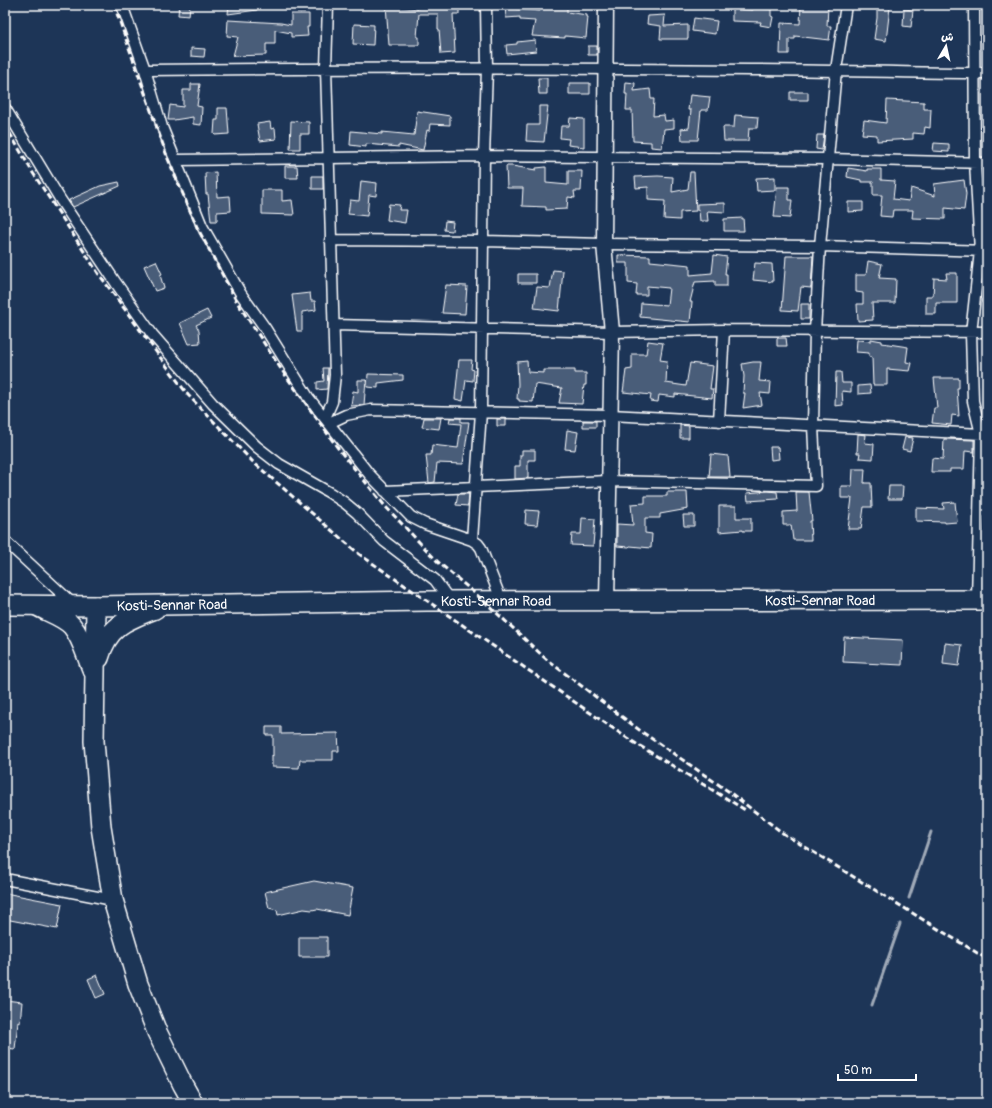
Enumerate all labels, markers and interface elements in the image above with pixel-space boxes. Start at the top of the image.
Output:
north arrow [926,26,966,66]
text: ش [940,29,954,44]
street label: Kosti-Sennar Road [765,592,875,609]
street label: Kosti-Sennar Road [441,593,551,610]
street label: Kosti-Sennar Road [117,596,228,615]
scale bar [838,1056,916,1082]
text: 50 m [844,1063,872,1078]

